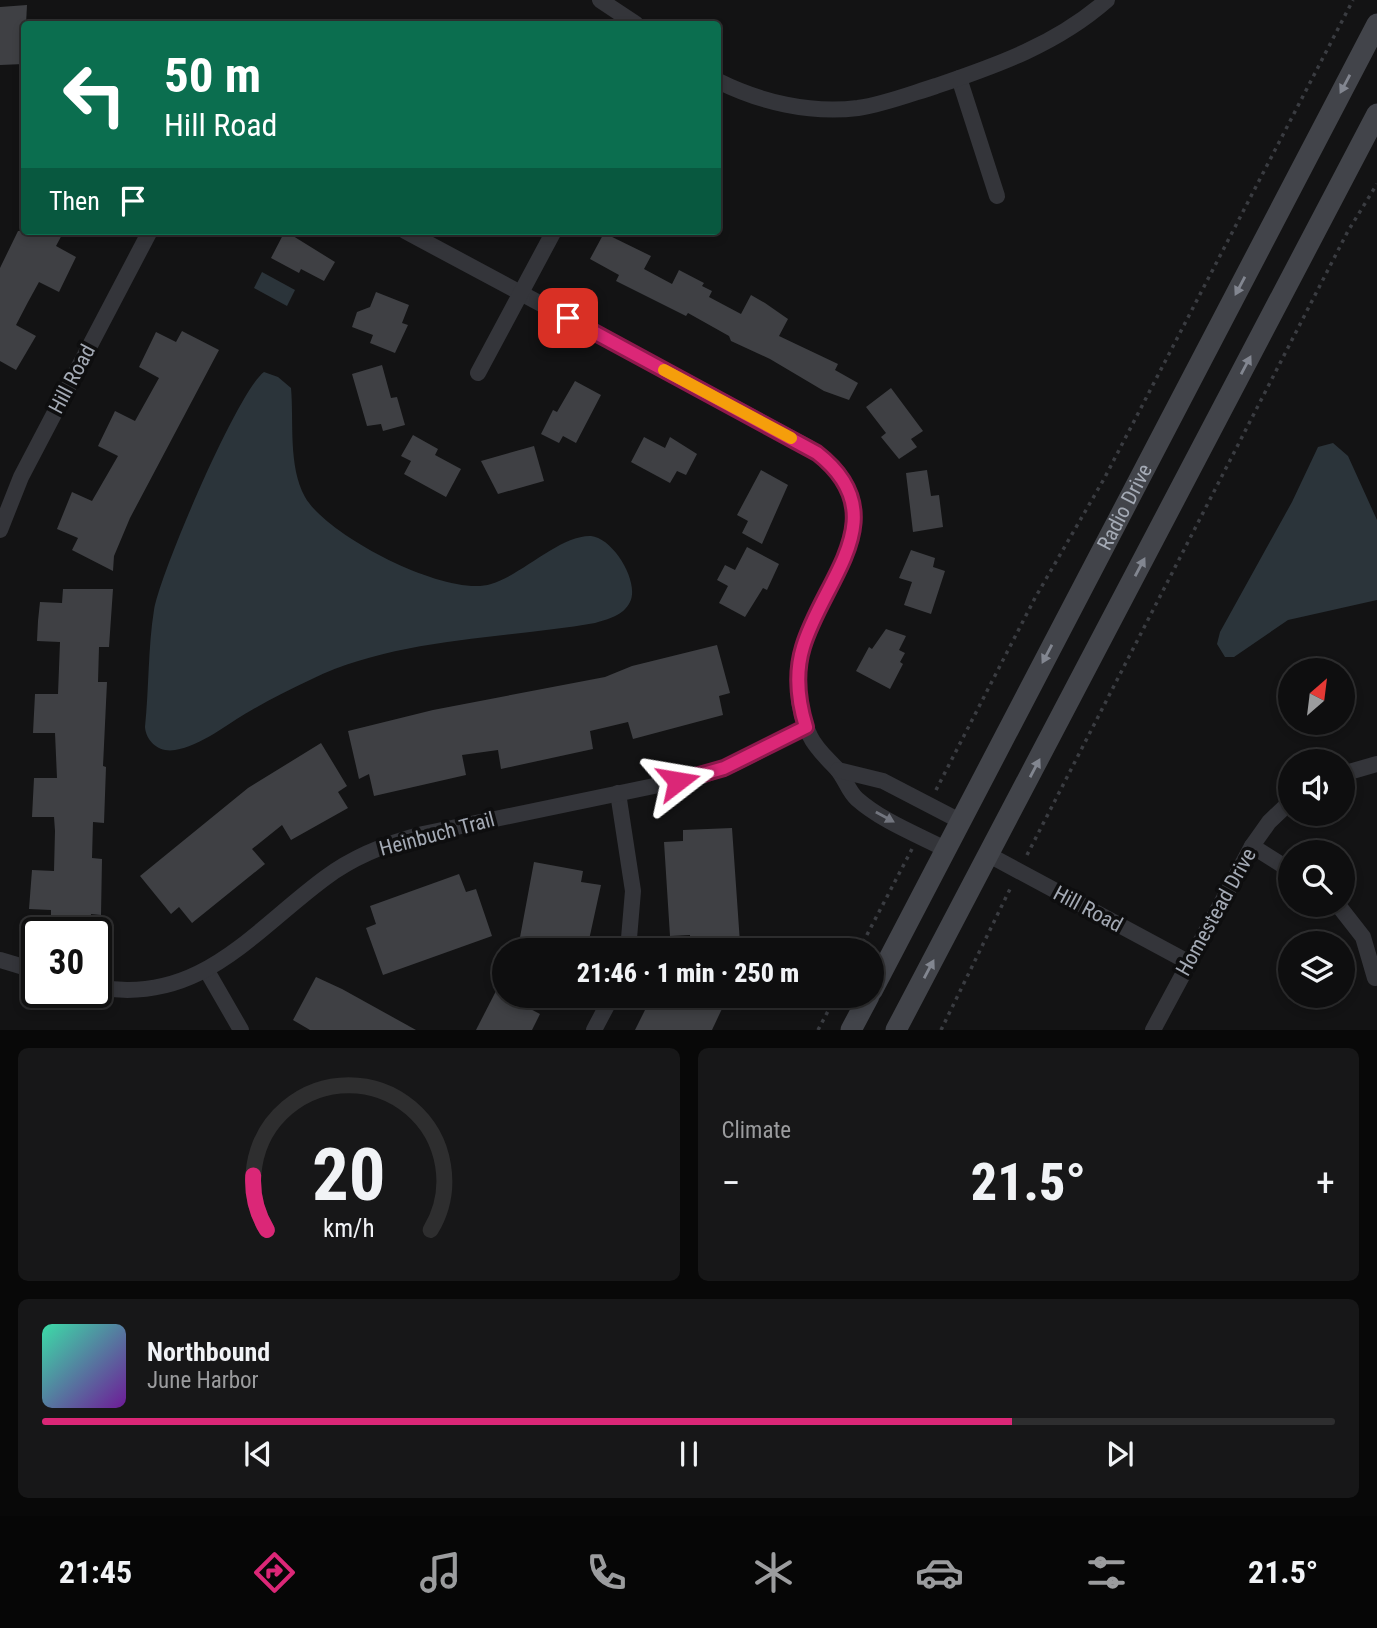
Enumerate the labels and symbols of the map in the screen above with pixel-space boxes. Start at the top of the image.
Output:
one-way arrow [1340,74,1351,94]
one-way arrow [1234,276,1246,295]
pin [538,288,598,348]
street label: Hill Road [44,340,100,418]
one-way arrow [1240,355,1251,375]
street label: Radio Drive [1092,460,1157,554]
one-way arrow [1134,556,1146,576]
one-way arrow [1041,644,1053,664]
north arrow [1278,658,1354,735]
position arrow [641,744,715,818]
one-way arrow [1029,758,1041,778]
street label: Heinbuch Trail [377,807,497,861]
one-way arrow [875,811,895,823]
street label: Homestead Drive [1171,844,1261,980]
street label: Hill Road [1049,881,1127,937]
speed limit sign: 30 [21,917,112,1008]
one-way arrow [923,959,934,979]

